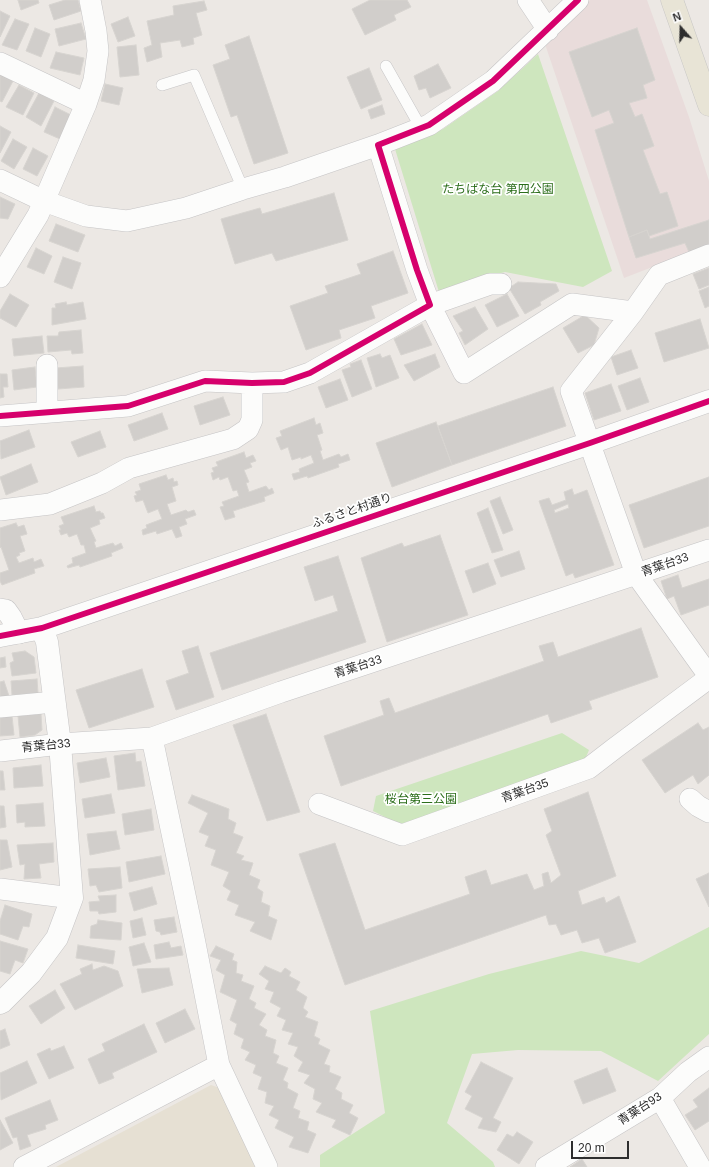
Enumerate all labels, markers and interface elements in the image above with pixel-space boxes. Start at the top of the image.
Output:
north arrow [661,8,701,48]
text: N [671,10,683,24]
park label: たちばな台 第四公園 [442,183,554,197]
street label: ふるさと村通り [310,491,394,531]
street label: 青葉台33 [639,550,691,580]
street label: 青葉台33 [332,653,384,681]
street label: 青葉台33 [21,736,71,756]
street label: 青葉台35 [499,776,551,806]
park label: 桜台第三公園 [385,793,457,807]
street label: 青葉台93 [615,1090,665,1128]
scale bar [573,1133,631,1159]
text: 20 m [578,1141,605,1155]

